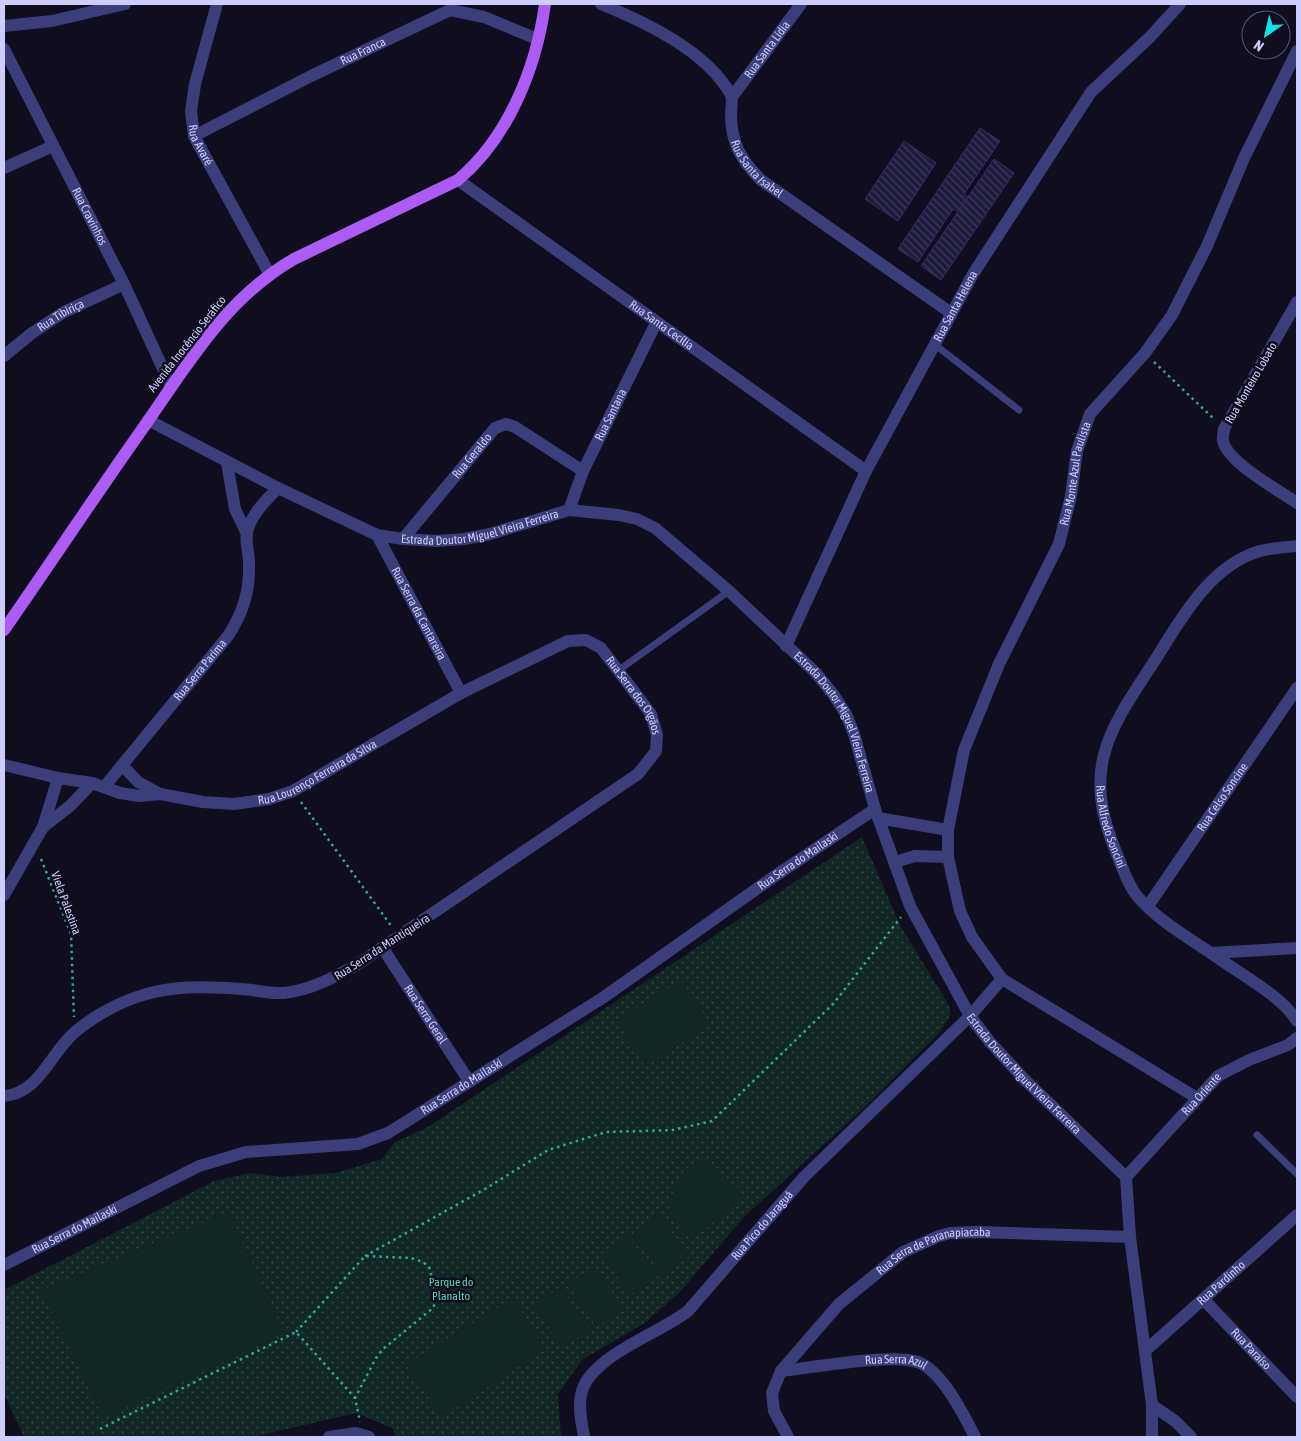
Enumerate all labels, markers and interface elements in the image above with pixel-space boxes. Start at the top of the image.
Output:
north arrow [1241,10,1291,60]
street label: Rua Santa Lídia [741,18,793,81]
street label: Rua Franca [338,35,388,68]
text: N [1251,37,1267,55]
street label: Rua Avaré [186,124,216,168]
street label: Rua Santa Isabel [728,138,786,201]
street label: Rua Cravinhos [69,185,110,248]
street label: Rua Santa Helena [931,268,980,344]
street label: Avenida Inocêncio Seráfico [145,293,229,395]
street label: Rua Tibiriça [35,297,86,335]
street label: Rua Santa Cecília [627,297,696,353]
street label: Rua Monteiro Lobato [1222,340,1280,426]
street label: Rua Santana [592,387,629,443]
street label: Rua Monte Azul Paulista [1057,420,1094,527]
street label: Rua Geraldo [449,430,495,481]
street label: Estrada Doutor Miguel Vieira Ferreira [401,507,560,548]
street label: Rua Serra da Cantareira [388,565,449,662]
street label: Rua Serra Parima [171,636,229,704]
street label: Estrada Doutor Miguel Vieira Ferreira [791,649,877,794]
street label: Rua Serra dos Orgãos [603,654,664,736]
street label: Rua Lourenço Ferreira da Silva [257,737,379,807]
street label: Rua Celso Soncine [1194,760,1251,834]
street label: Rua Alfredo Soncini [1093,785,1129,870]
street label: Rua Serra do Mailaski [755,829,841,893]
street label: Viela Palestina [48,870,84,936]
street label: Rua Serra da Mantiqueira [332,911,432,983]
street label: Rua Serra Geral [401,982,450,1047]
street label: Estrada Doutor Miguel Vieira Ferreira [964,1011,1084,1137]
street label: Rua Serra do Mailaski [418,1056,505,1118]
street label: Rua Oriente [1179,1070,1224,1118]
street label: Rua Pico do Jaraguá [728,1188,796,1263]
street label: Rua Serra do Mailaski [29,1202,119,1257]
street label: Rua Serra de Paranapiacaba [874,1225,991,1278]
street label: Rua Pardinho [1194,1258,1248,1308]
park label: Parque do Planalto [429,1275,474,1303]
street label: Rua Paraíso [1228,1326,1274,1373]
street label: Rua Serra Azul [864,1352,931,1373]

